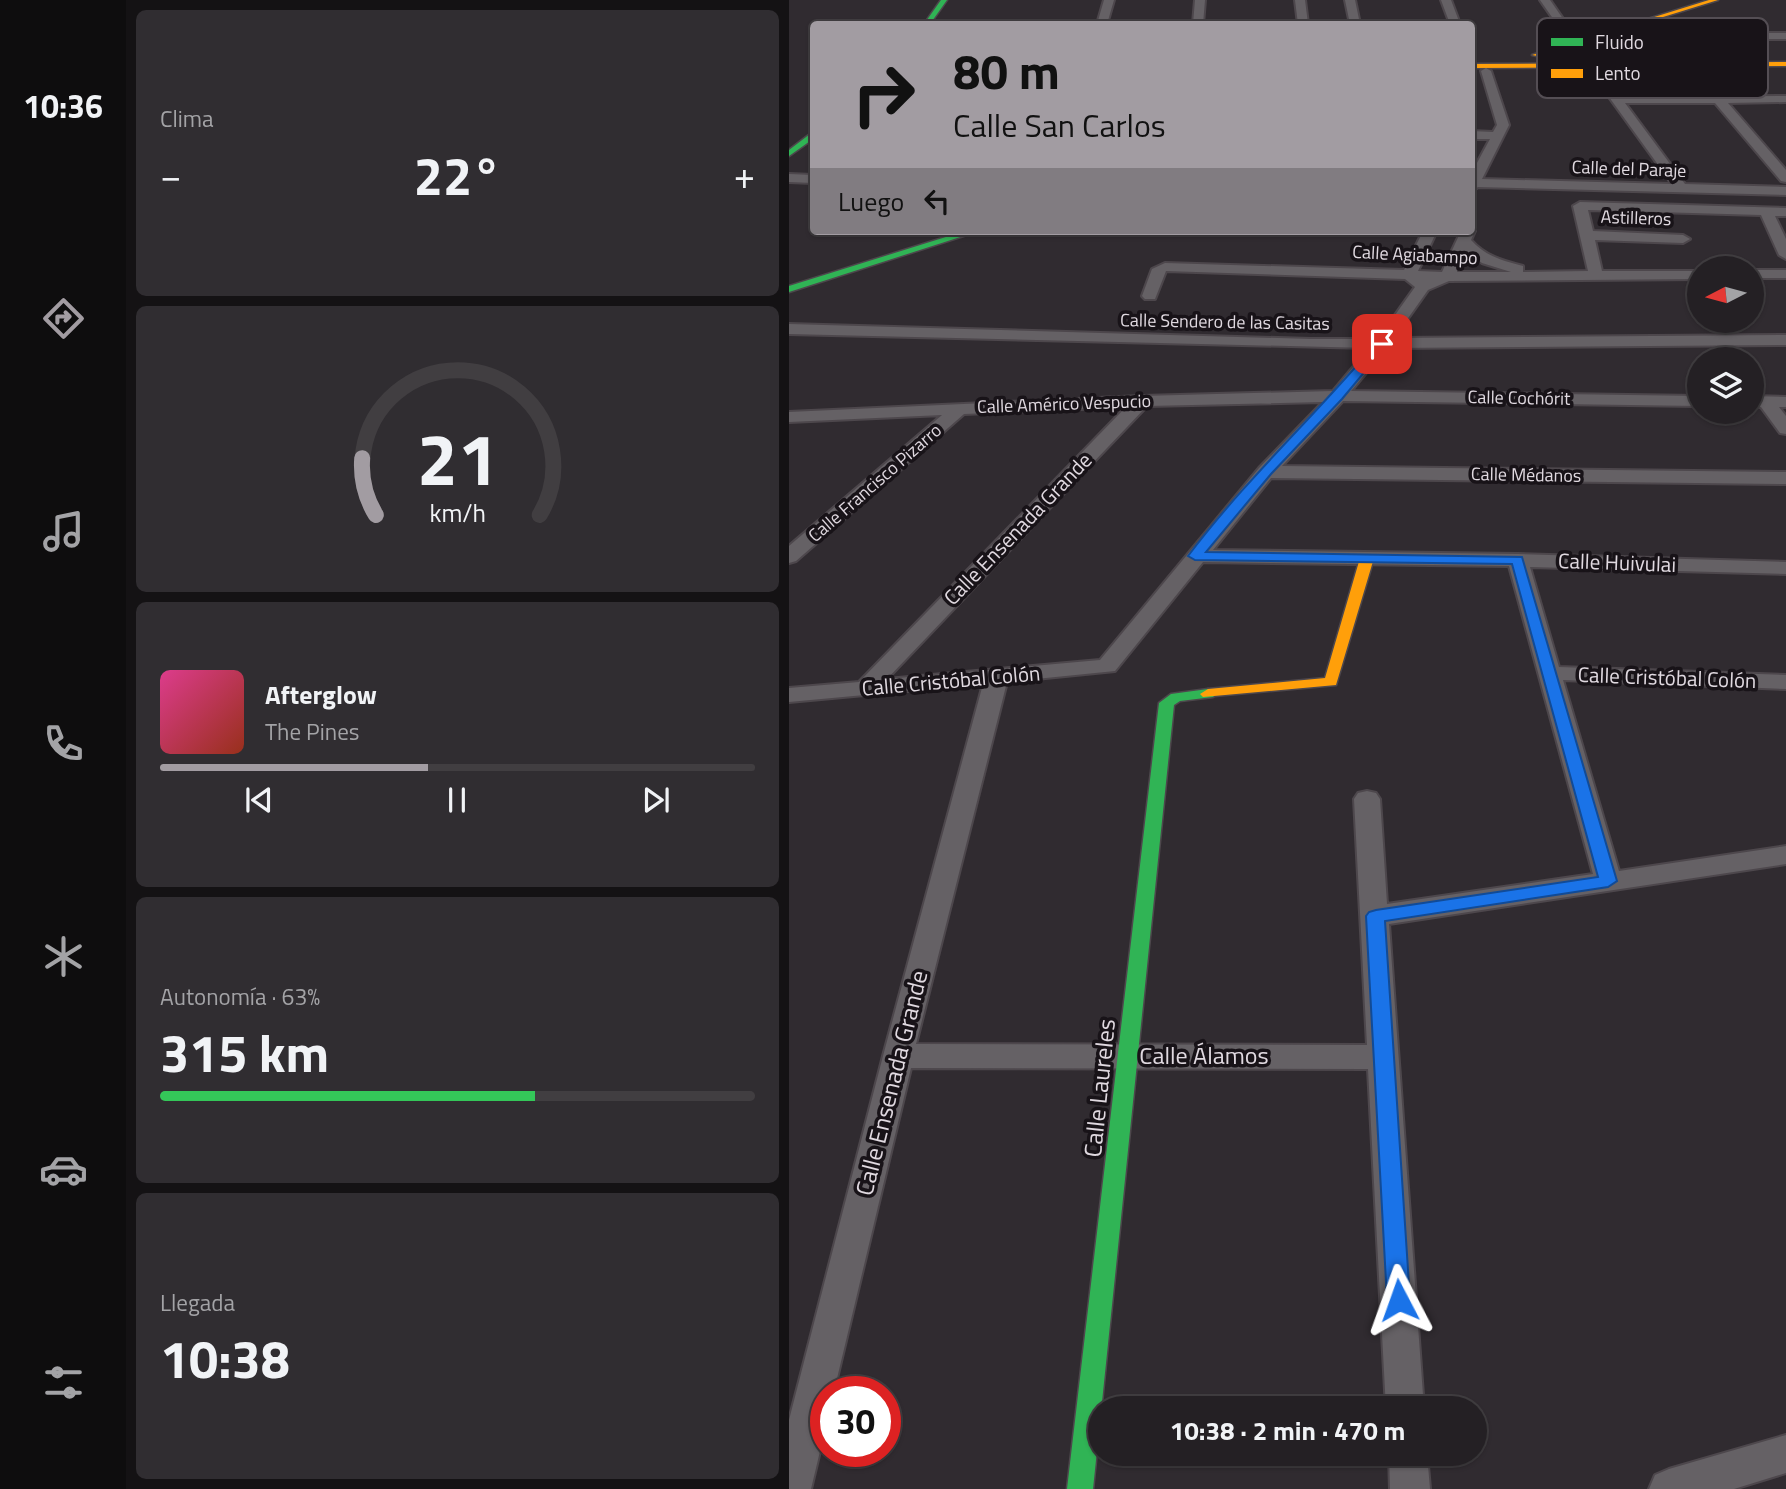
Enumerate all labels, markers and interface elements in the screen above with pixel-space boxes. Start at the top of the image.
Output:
legend [1537,18,1768,98]
text: Fluido [1595,27,1644,56]
text: 80 m [953,33,1060,108]
icon: right [838,49,929,140]
text: Lento [1595,58,1640,87]
text: 10:36 [23,82,103,130]
text: Clima [160,101,214,136]
text: Calle San Carlos [953,101,1166,149]
text: 22° [414,136,501,215]
text: − [160,146,181,204]
text: + [734,146,755,204]
street label: Calle del Paraje [1571,153,1687,184]
text: Luego [838,182,904,221]
icon: left [918,182,956,220]
street label: Astilleros [1600,203,1672,232]
street label: Calle Agiabampo [1352,238,1478,271]
north arrow [1687,256,1764,332]
map controls [1687,256,1764,424]
icon: directions [39,294,88,343]
street label: Calle Sendero de las Casitas [1120,306,1330,337]
pin [1352,314,1412,374]
icon: arrive [1363,325,1401,363]
button: layers [1687,347,1764,424]
street label: Calle Cochórit [1467,383,1571,412]
street label: Calle Américo Vespucio [977,387,1151,420]
text: 21 [417,403,498,513]
street label: Calle Francisco Pizarro [802,417,947,548]
street label: Calle Ensenada Grande [936,445,1099,612]
street label: Calle Médanos [1471,460,1581,489]
text: km/h [429,493,486,531]
icon: music [39,507,88,556]
street label: Calle Huivulai [1557,544,1677,580]
street label: Calle Cristóbal Colón [860,656,1041,704]
street label: Calle Cristóbal Colón [1577,658,1757,696]
text: Afterglow [265,675,377,714]
text: The Pines [265,714,359,749]
icon: phone [39,719,88,768]
icon: previous [240,781,278,819]
icon: pause [438,781,476,819]
icon: next [637,781,675,819]
icon: climate [39,932,88,981]
street label: Calle Ensenada Grande [846,966,936,1199]
text: Autonomía · 63% [160,979,320,1014]
text: 315 km [160,1013,329,1092]
street label: Calle Laureles [1074,1017,1124,1159]
street label: Calle Álamos [1139,1037,1269,1073]
icon: car [39,1145,88,1194]
position arrow [1362,1263,1436,1337]
text: Llegada [160,1285,235,1320]
text: 10:38 [160,1319,290,1398]
icon: filters [39,1358,88,1407]
speed limit sign: 30 [810,1376,901,1467]
text: 10:38 · 2 min · 470 m [1170,1411,1405,1450]

